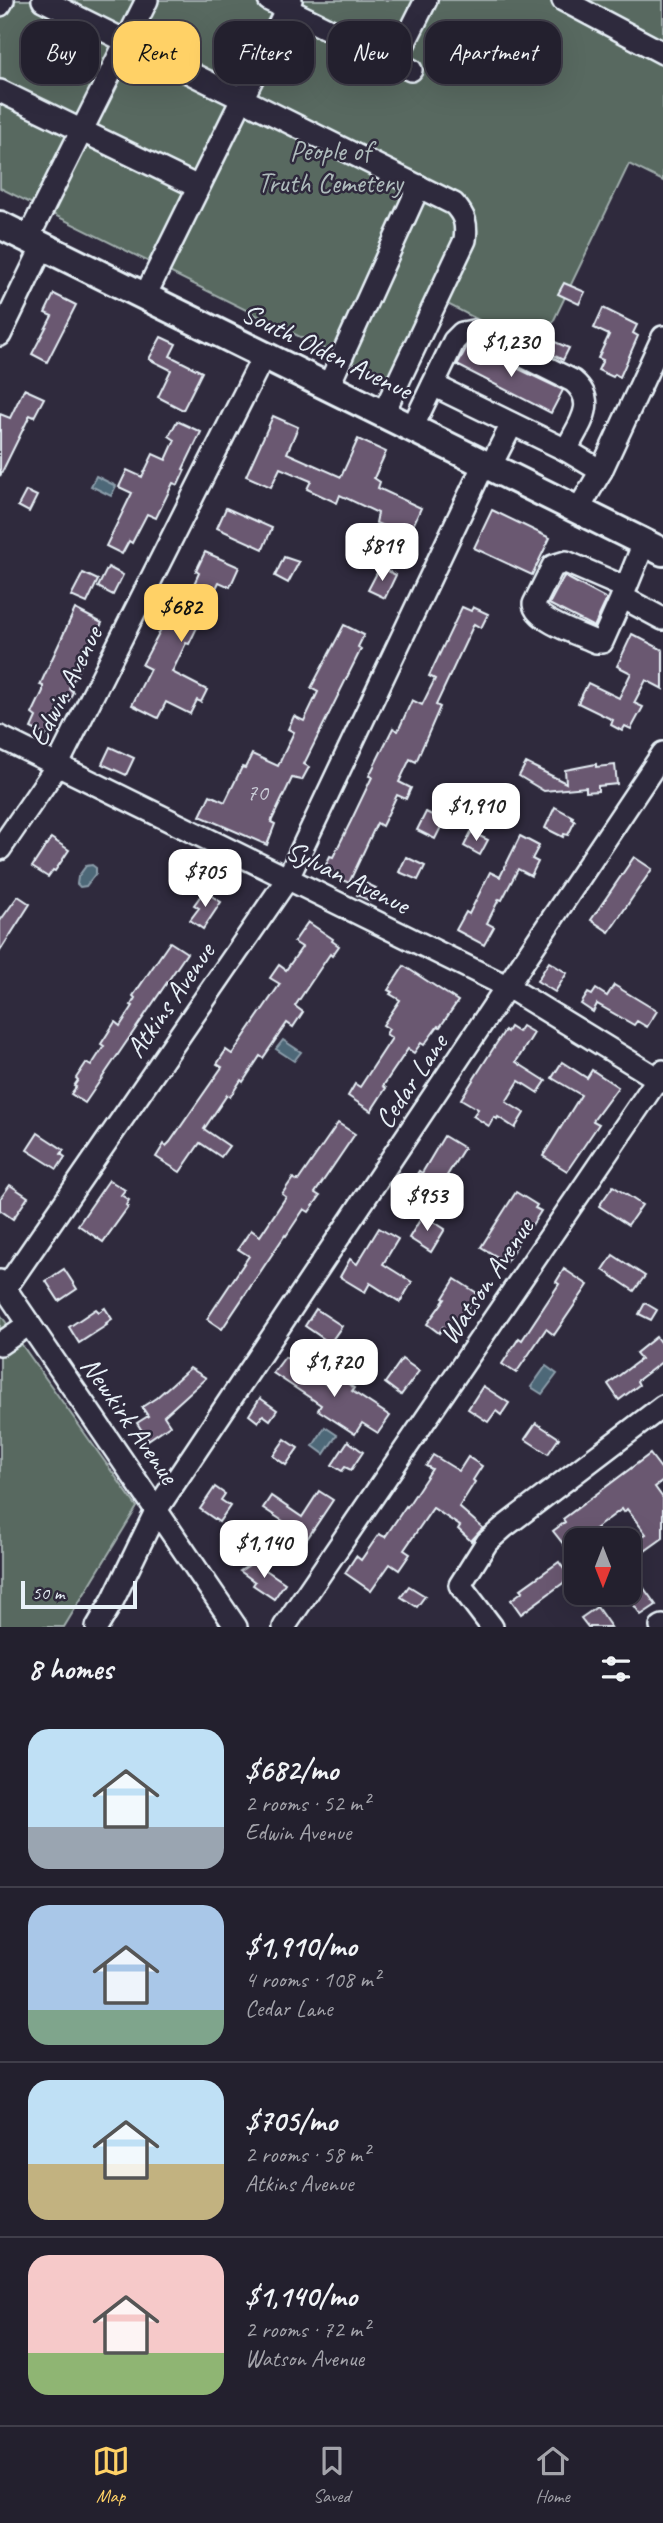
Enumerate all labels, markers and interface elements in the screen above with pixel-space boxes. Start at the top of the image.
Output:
chip: Buy [21,21,99,84]
chip: Rent [113,21,200,84]
chip: Filters [214,21,314,84]
chip: New [328,21,411,84]
chip: Apartment [425,21,561,84]
park label: People of Truth Cemetery [257,133,405,200]
street label: South Olden Avenue [236,295,419,408]
pin: $1,230 [454,320,568,379]
text: $1,230 [483,327,539,356]
pin: $819 [341,524,423,583]
text: $819 [361,531,403,560]
pin: $682 [140,584,222,644]
text: $682 [160,592,202,621]
street label: Edwin Avenue [20,619,111,752]
house number: 70 [246,777,270,807]
pin: $1,910 [419,784,533,843]
text: $1,910 [448,791,504,820]
street label: Sylvan Avenue [281,832,417,923]
pin: $705 [164,850,246,909]
text: $705 [185,857,225,886]
street label: Atkins Avenue [118,934,223,1064]
street label: Cedar Lane [367,1025,456,1135]
pin: $953 [386,1174,468,1233]
text: $953 [407,1181,447,1210]
street label: Watson Avenue [431,1210,542,1351]
pin: $1,720 [277,1340,391,1399]
text: $1,720 [306,1347,362,1376]
street label: Newkirk Avenue [73,1349,188,1492]
pin: $1,140 [207,1520,321,1580]
text: $1,140 [236,1528,292,1557]
north arrow [564,1528,640,1605]
map controls [564,1528,641,1605]
scale bar [21,1578,136,1610]
text: 50 m [32,1581,64,1605]
text: 8 homes [28,1650,113,1688]
icon: filters [597,1650,635,1688]
text: $682/mo [245,1751,338,1789]
icon: home [84,1757,168,1841]
text: 2 rooms · 52 m² [245,1789,369,1818]
text: Edwin Avenue [245,1818,351,1847]
text: $1,910/mo [245,1927,357,1965]
icon: home [84,1933,168,2017]
text: 4 rooms · 108 m² [245,1965,380,1994]
text: Cedar Lane [245,1994,333,2023]
text: $705/mo [245,2102,337,2140]
icon: home [84,2108,168,2192]
text: 2 rooms · 58 m² [245,2140,369,2169]
text: Atkins Avenue [245,2169,354,2198]
text: $1,140/mo [245,2277,357,2315]
icon: home [84,2283,168,2367]
text: 2 rooms · 72 m² [245,2315,369,2344]
text: Watson Avenue [245,2344,364,2373]
tab: Map [92,2442,130,2508]
tab: Saved [313,2442,351,2508]
tab: Home [534,2442,572,2508]

